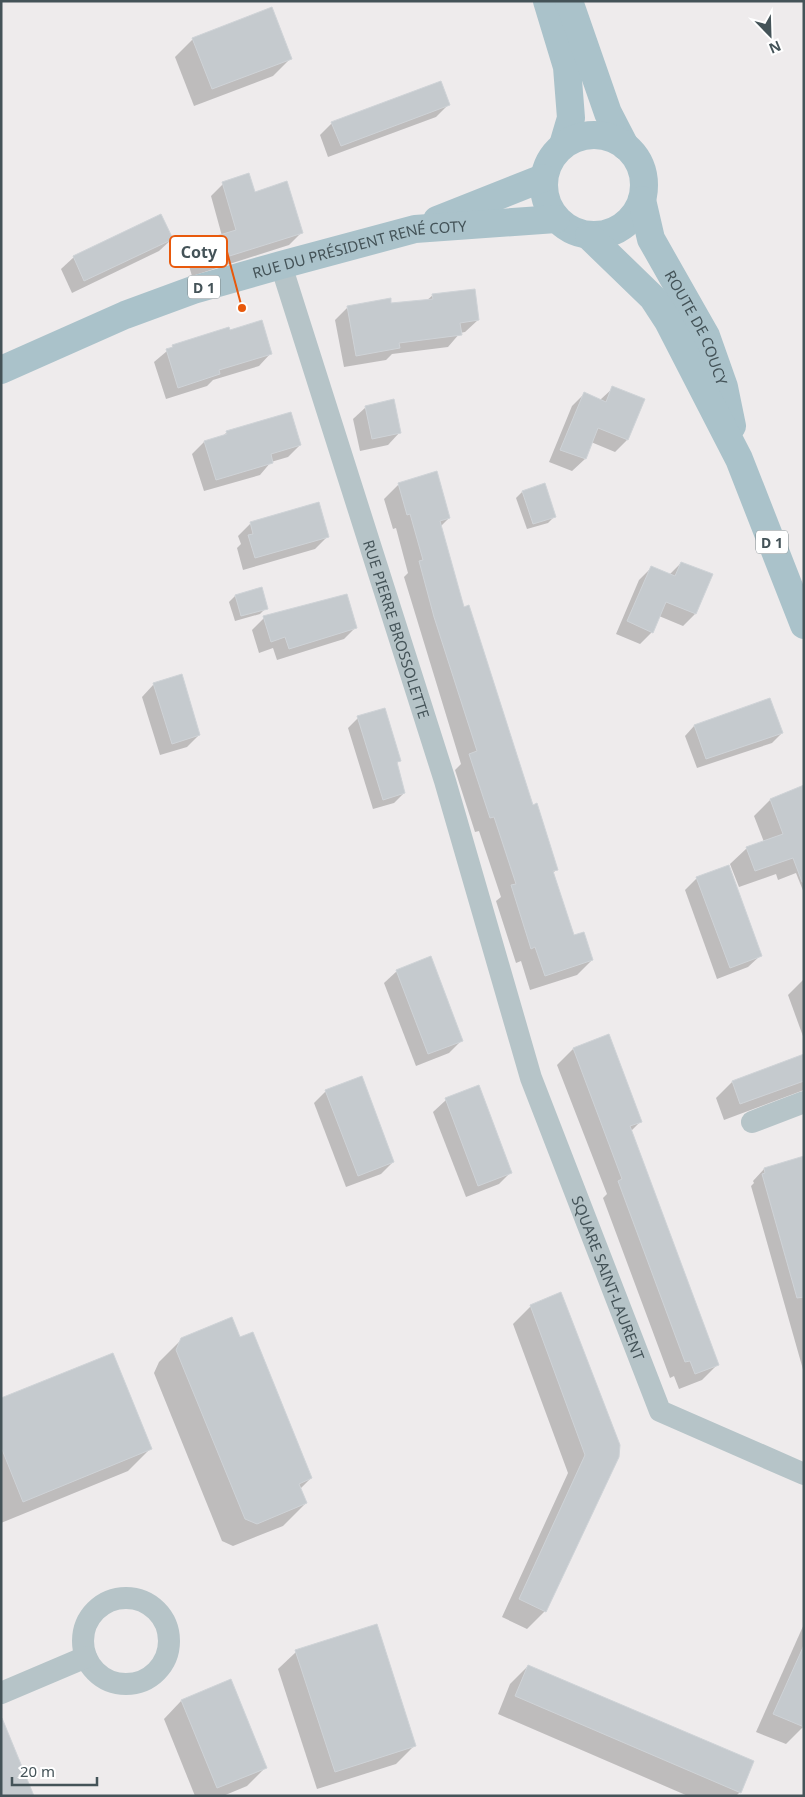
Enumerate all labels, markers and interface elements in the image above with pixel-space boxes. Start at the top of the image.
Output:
north arrow [745,10,795,60]
text: N [766,36,784,58]
street label: RUE DU PRÉSIDENT RENÉ COTY [250,215,468,283]
callout: Coty [170,236,227,267]
text: Coty [181,241,218,263]
street label: ROUTE DE COUCY [661,266,733,388]
road number: D 1 [188,276,220,298]
road number: D 1 [756,530,788,554]
street label: RUE PIERRE BROSSOLETTE [359,537,434,721]
street label: SQUARE SAINT-LAURENT [568,1193,650,1364]
scale bar [12,1754,98,1786]
text: 20 m [20,1761,55,1781]

